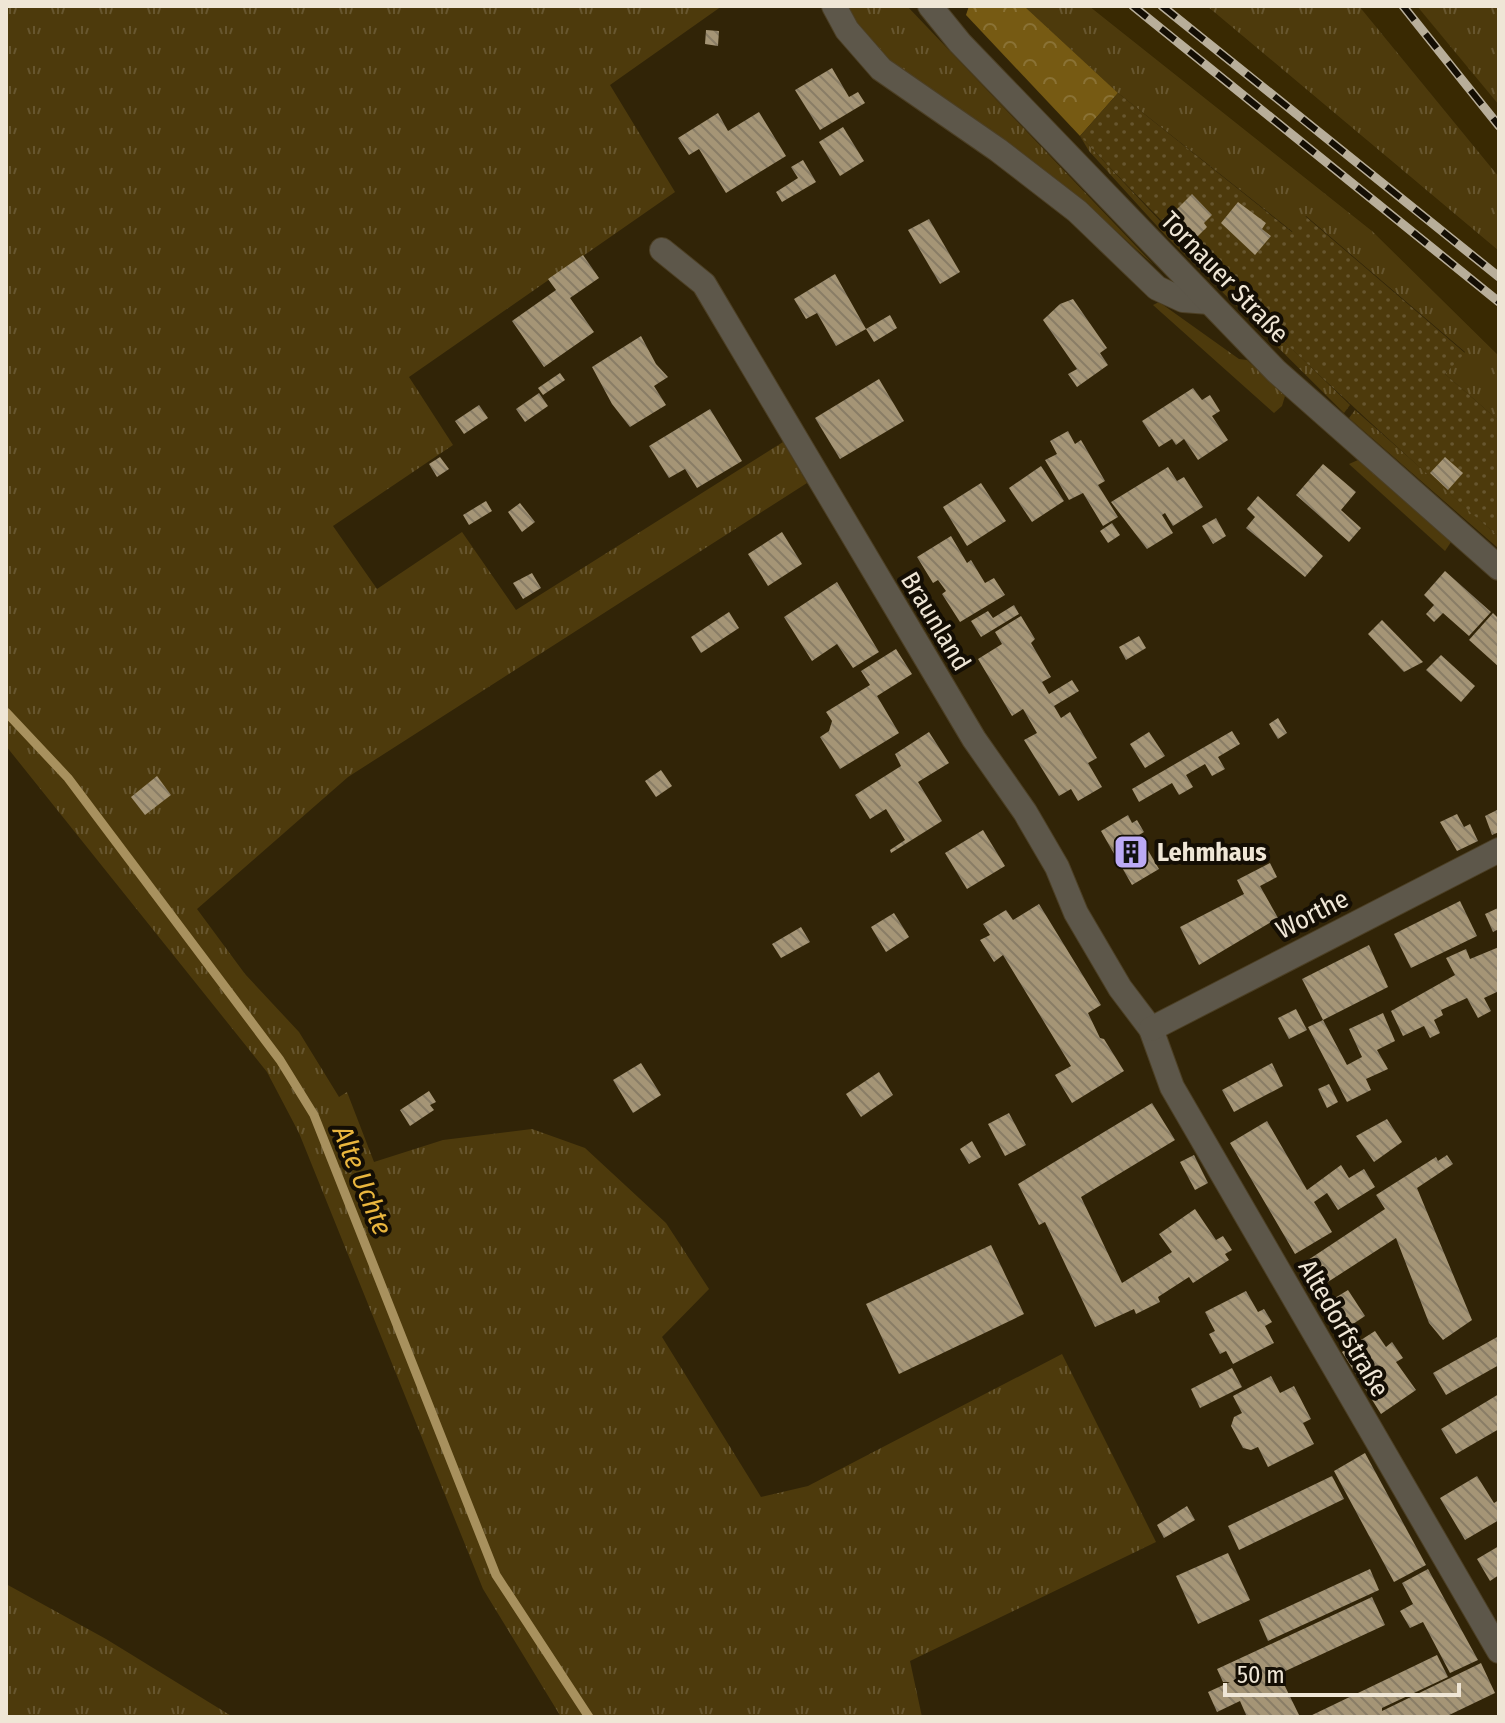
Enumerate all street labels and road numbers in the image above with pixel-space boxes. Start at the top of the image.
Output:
street label: Tornauer Straße [1154,205,1295,349]
street label: Braunland [894,566,977,676]
street label: Worthe [1271,883,1354,946]
street label: Altedorfstraße [1292,1254,1395,1402]

